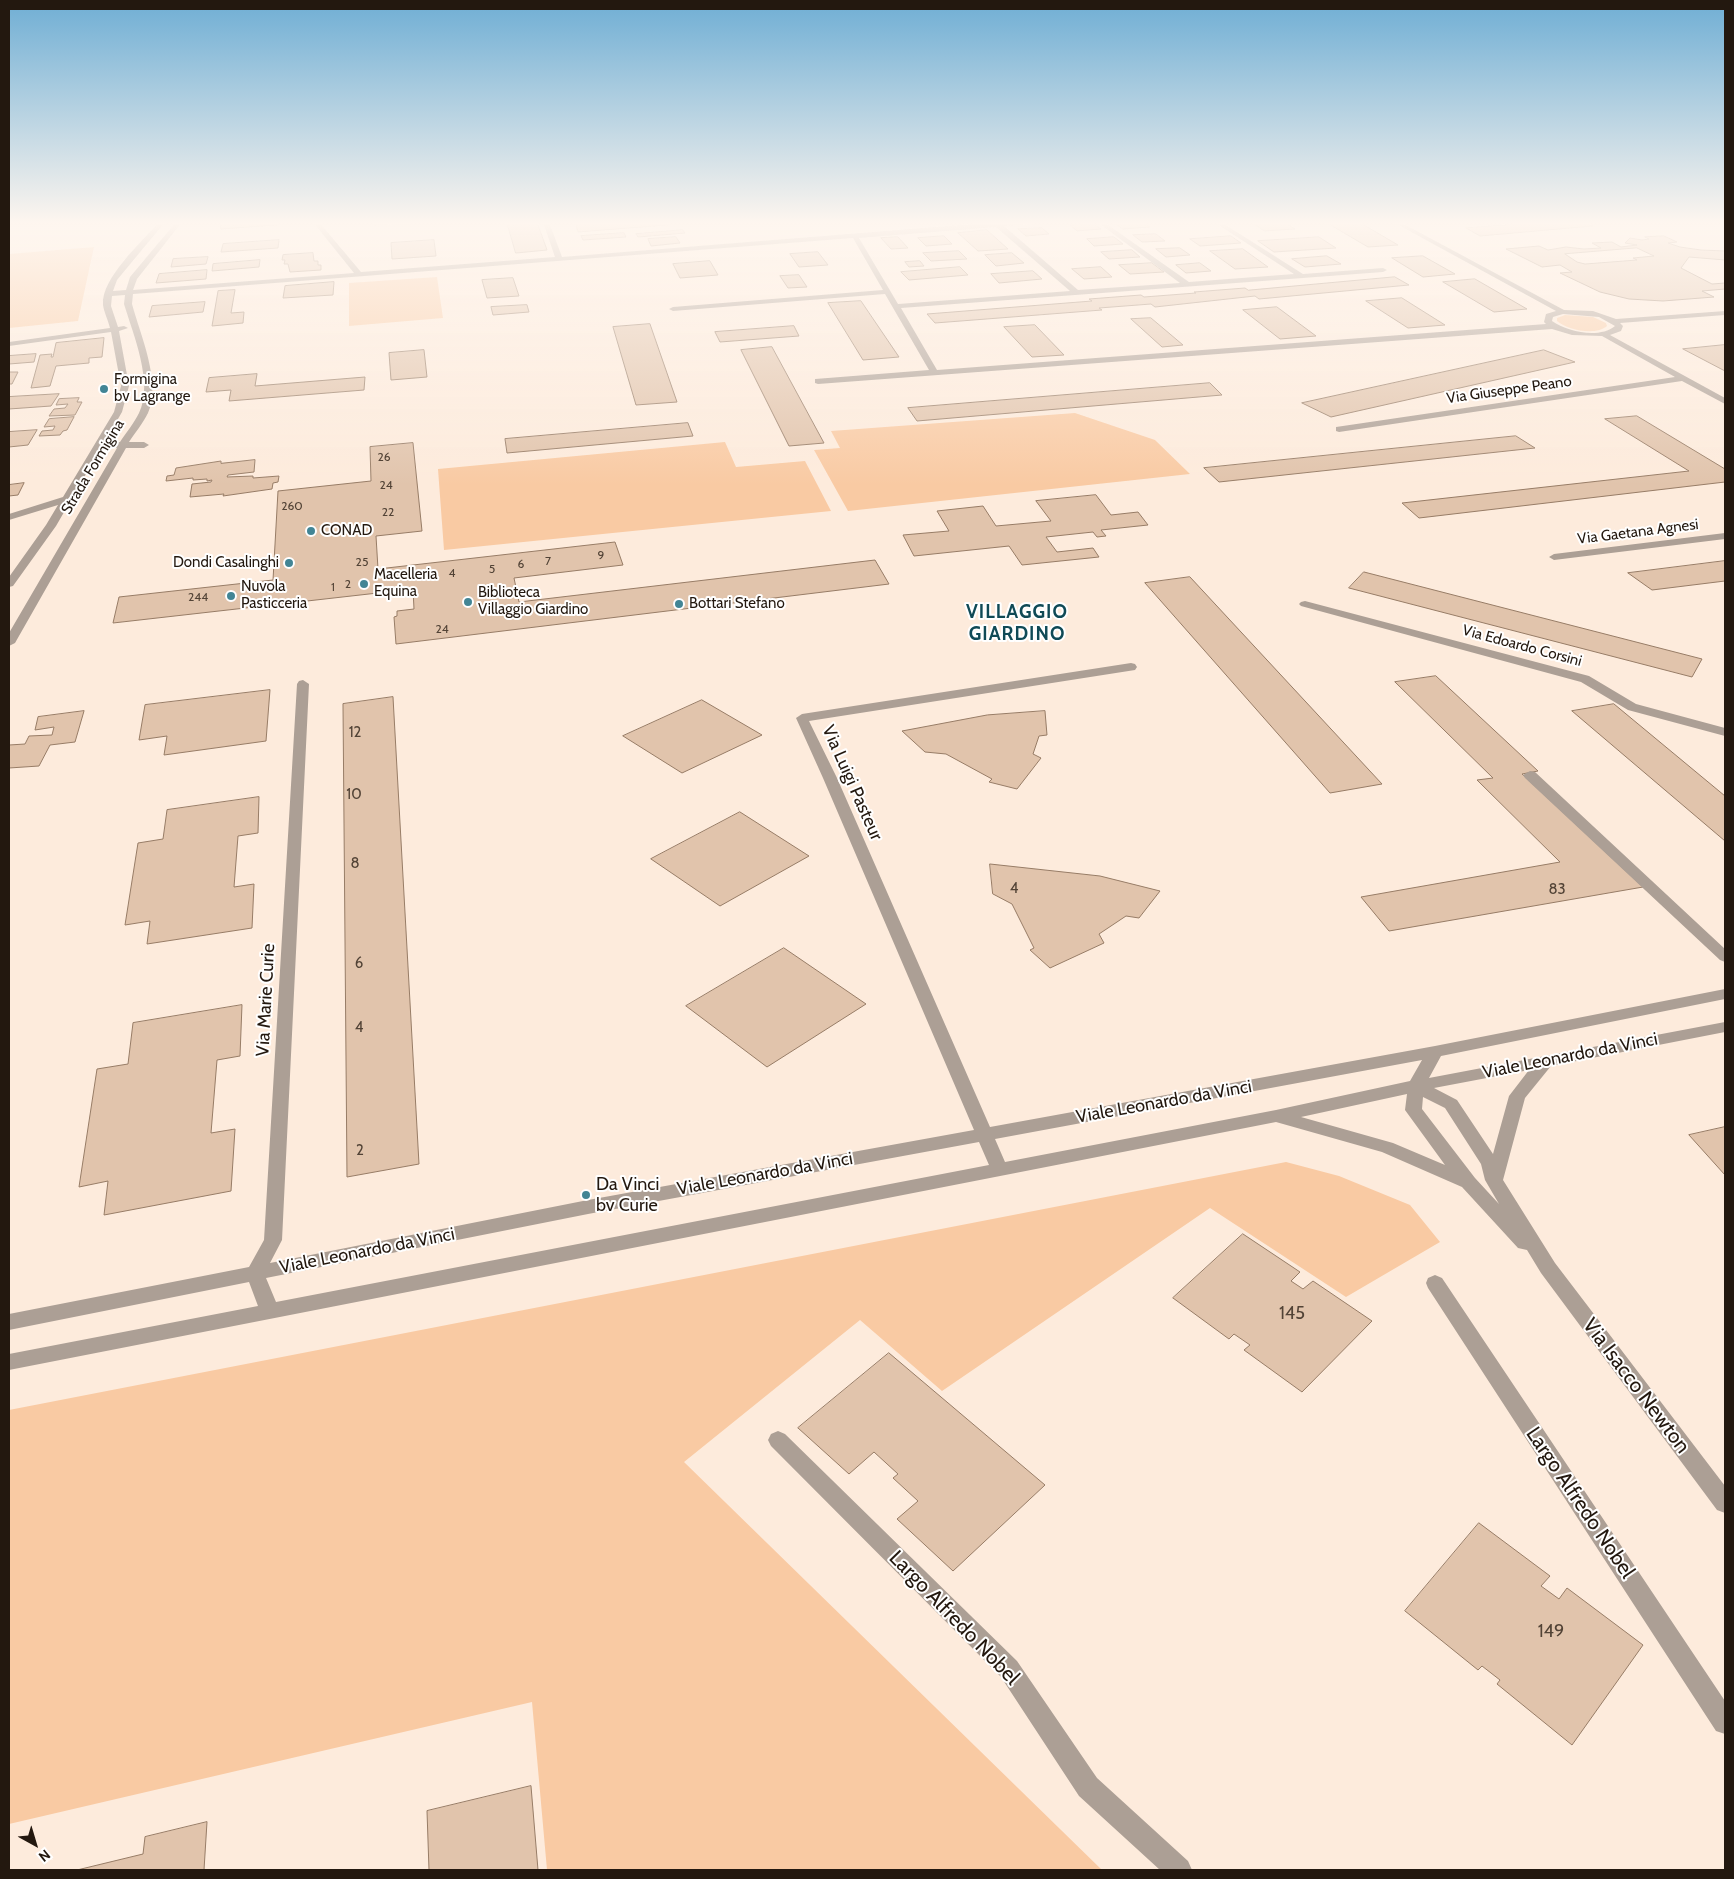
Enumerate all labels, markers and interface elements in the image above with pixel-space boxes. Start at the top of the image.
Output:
place label: Formigina bv Lagrange [114,371,190,406]
street label: Via Giuseppe Peano [1445,372,1573,408]
marker: Formigina bv Lagrange [98,383,110,395]
street label: Strada Formigina [58,416,128,518]
house number: 26 [377,450,391,464]
house number: 24 [379,478,393,492]
house number: 260 [281,499,303,513]
house number: 22 [382,505,394,519]
street label: Via Gaetana Agnesi [1576,516,1700,548]
place label: CONAD [321,522,372,540]
marker: CONAD [305,525,317,537]
house number: 9 [598,548,604,562]
place label: Dondi Casalinghi [173,554,279,572]
house number: 7 [545,554,551,568]
house number: 25 [356,555,368,569]
marker: Dondi Casalinghi [283,557,295,569]
house number: 6 [518,557,524,571]
house number: 5 [489,562,495,576]
place label: Macelleria Equina [374,566,437,601]
house number: 4 [449,566,455,580]
house number: 2 [345,577,351,591]
place label: Nuvola Pasticceria [241,578,307,613]
marker: Macelleria Equina [358,578,370,590]
house number: 1 [331,580,335,594]
place label: Biblioteca Villaggio Giardino [478,584,588,619]
house number: 244 [188,590,208,604]
marker: Nuvola Pasticceria [225,590,237,602]
place label: Bottari Stefano [689,595,785,613]
marker: Biblioteca Villaggio Giardino [462,596,474,608]
marker: Bottari Stefano [673,598,685,610]
district label: VILLAGGIO GIARDINO [965,601,1069,645]
street label: Via Edoardo Corsini [1460,621,1584,671]
house number: 24 [435,622,449,636]
street label: Via Luigi Pasteur [817,722,887,844]
house number: 12 [349,724,361,742]
house number: 10 [346,786,362,804]
house number: 8 [350,855,360,873]
house number: 4 [1010,880,1018,898]
house number: 83 [1548,881,1566,899]
street label: Via Marie Curie [252,943,280,1057]
house number: 6 [355,955,363,973]
house number: 4 [355,1019,363,1037]
street label: Viale Leonardo da Vinci [1481,1028,1659,1084]
street label: Viale Leonardo da Vinci [1074,1076,1254,1128]
house number: 2 [356,1142,364,1160]
street label: Viale Leonardo da Vinci [675,1148,855,1200]
place label: Da Vinci bv Curie [596,1174,659,1216]
marker: Da Vinci bv Curie [580,1189,592,1201]
street label: Viale Leonardo da Vinci [278,1223,456,1279]
house number: 145 [1279,1303,1305,1325]
street label: Via Isacco Newton [1577,1313,1695,1459]
street label: Largo Alfredo Nobel [1520,1423,1640,1583]
street label: Largo Alfredo Nobel [883,1546,1025,1690]
house number: 149 [1538,1621,1564,1643]
north arrow [10,1819,60,1869]
text: N [35,1846,54,1866]

